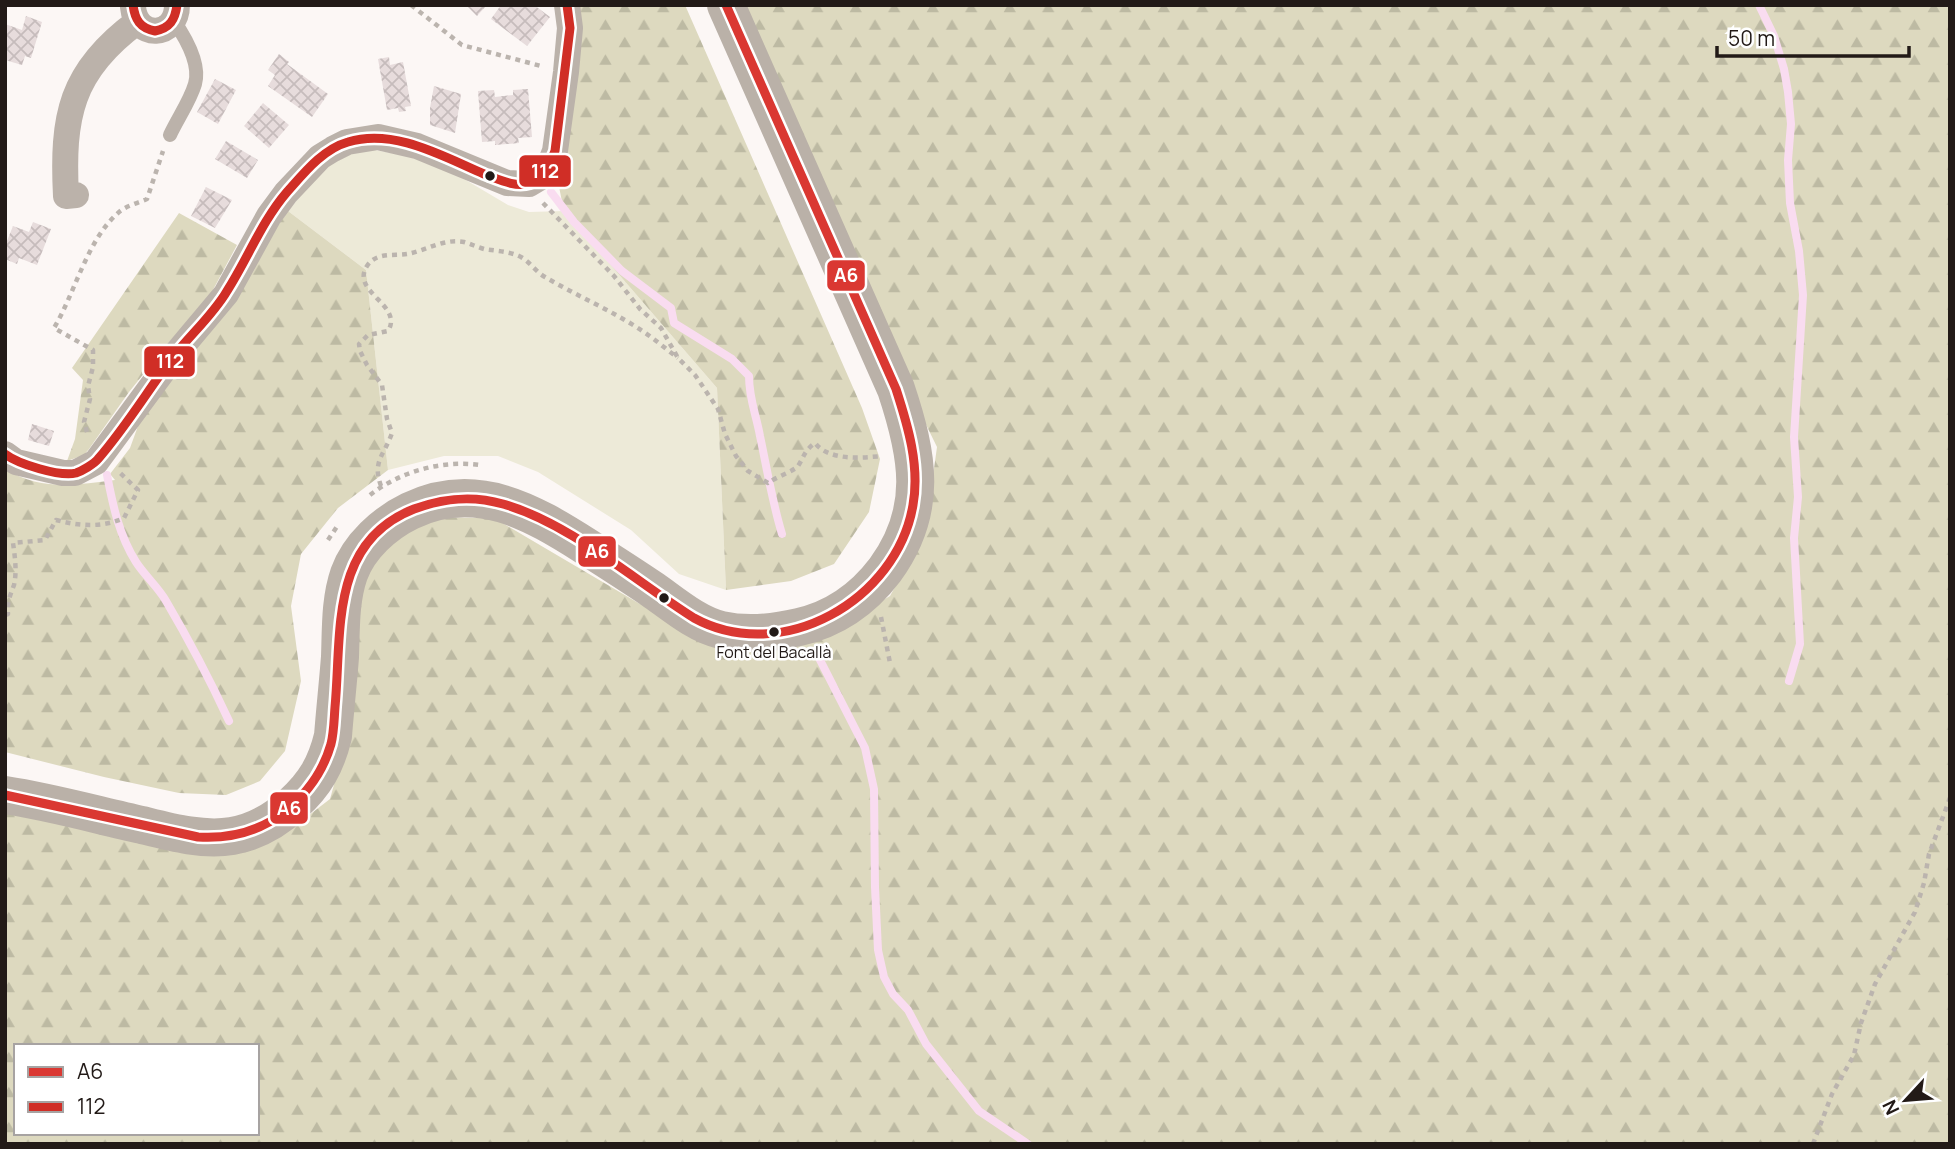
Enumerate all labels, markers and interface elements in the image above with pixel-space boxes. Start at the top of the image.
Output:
scale bar [1717,14,1910,58]
text: 50 m [1728,24,1775,52]
line badge: 112 [518,154,572,188]
text: 112 [531,158,559,184]
unlabelled marker [483,169,497,183]
line badge: A6 [826,259,866,292]
text: A6 [834,262,858,288]
line badge: 112 [143,345,196,378]
text: 112 [156,348,184,374]
line badge: A6 [577,535,617,568]
text: A6 [585,538,609,564]
unlabelled marker [657,591,671,605]
marker: Font del Bacallà [767,625,781,639]
place label: Font del Bacallà [717,641,831,663]
line badge: A6 [269,791,309,825]
text: A6 [277,795,301,821]
legend [14,1044,259,1135]
text: A6 [77,1057,103,1085]
north arrow [1871,1065,1941,1135]
text: 112 [77,1092,105,1120]
text: N [1876,1096,1905,1119]

